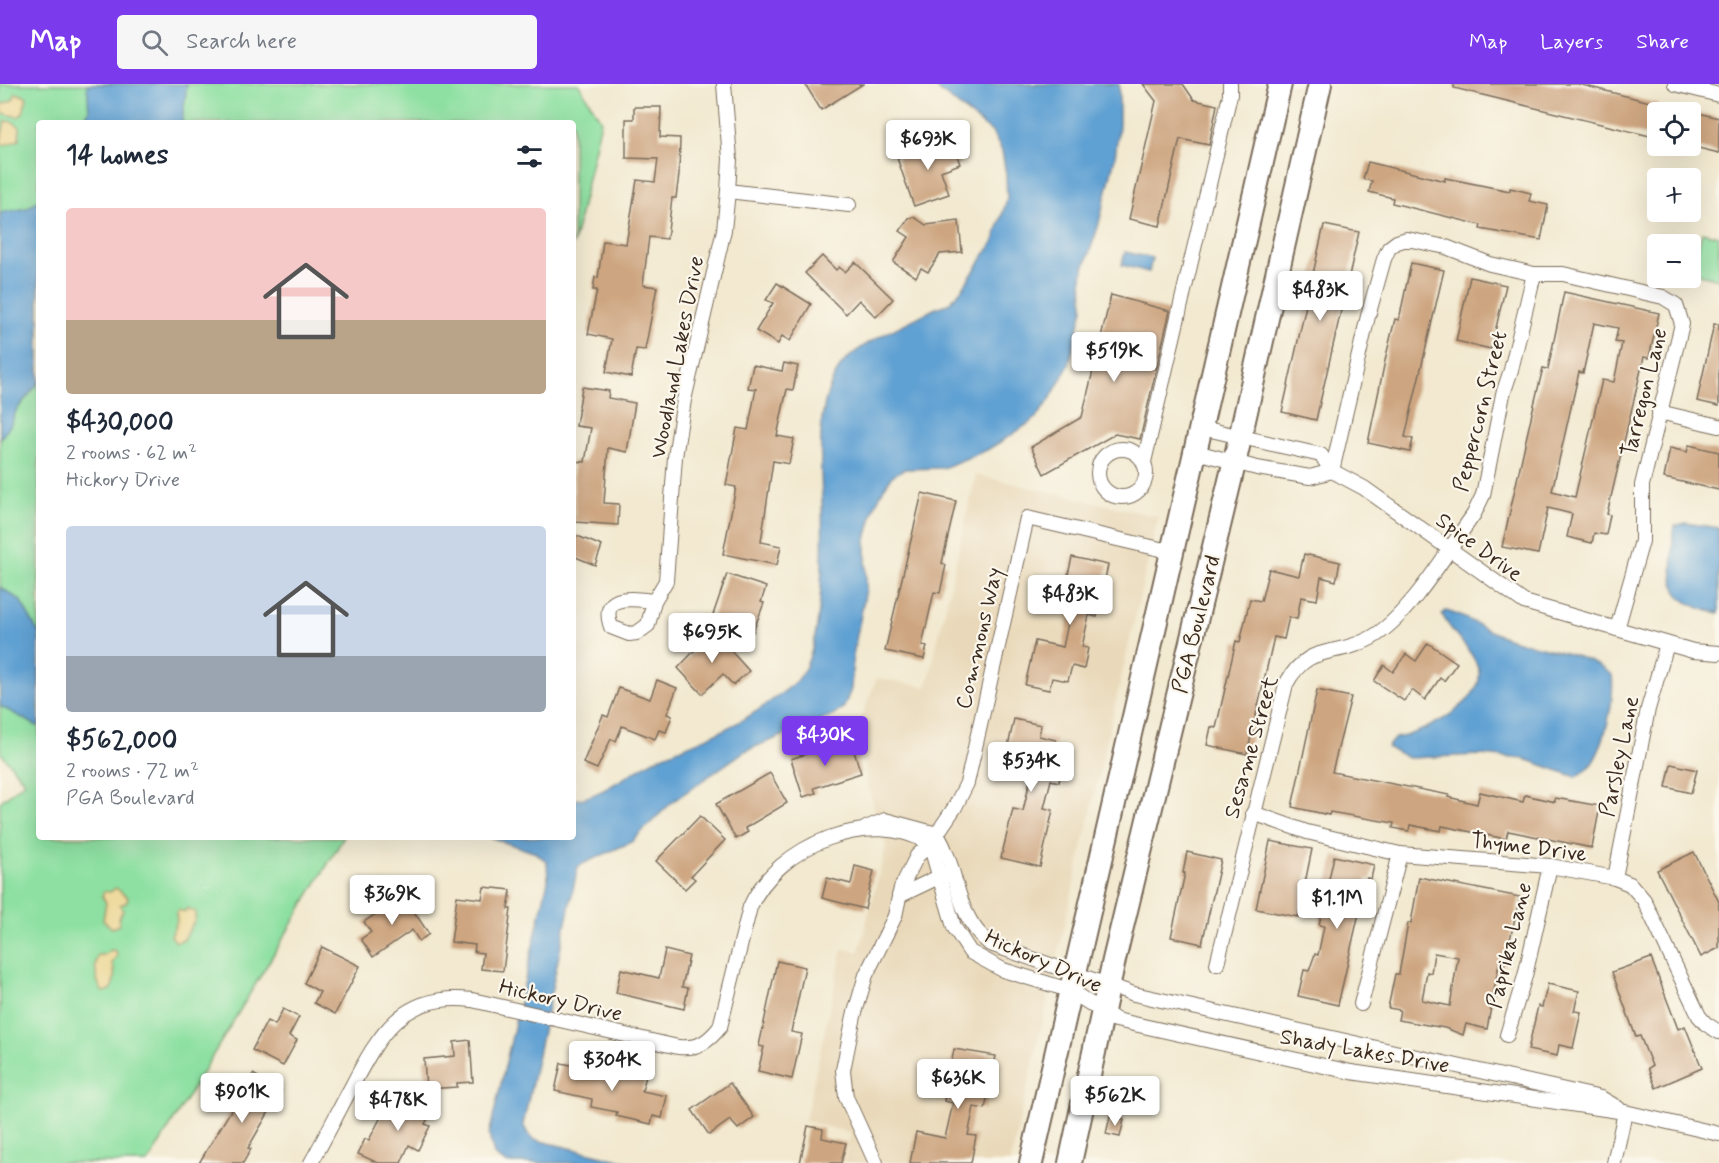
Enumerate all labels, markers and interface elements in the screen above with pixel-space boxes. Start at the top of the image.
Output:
search box [117,15,537,69]
text: Map [30,24,81,61]
icon: search [138,26,171,59]
text: Search here [186,28,297,56]
text: Map [1469,28,1507,56]
text: Layers [1540,28,1603,56]
text: Share [1636,28,1689,56]
map controls [1647,102,1701,288]
button: locate [1647,102,1701,156]
pin: $693K [886,120,970,171]
text: $693K [900,126,956,153]
text: 14 homes [66,139,168,173]
icon: filters [513,140,546,173]
button: + [1647,168,1701,222]
button: − [1647,234,1701,288]
icon: home [252,247,360,355]
street label: Woodland Lakes Drive [645,254,711,461]
pin: $483K [1278,271,1362,322]
text: $483K [1292,277,1348,304]
street label: Tarregon Lane [1615,325,1675,460]
street label: Peppercorn Street [1447,328,1514,495]
pin: $519K [1072,332,1156,383]
text: $519K [1086,338,1143,365]
text: $430,000 [66,406,174,440]
text: 2 rooms · 62 m² [66,440,197,467]
text: Hickory Drive [66,467,180,494]
street label: Spice Drive [1430,507,1528,589]
street label: PGA Boulevard [1166,553,1228,696]
icon: home [252,565,360,673]
street label: Commons Way [950,565,1010,712]
pin: $483K [1028,575,1112,626]
text: $483K [1042,581,1098,608]
pin: $695K [670,613,754,664]
text: $695K [682,619,742,646]
street label: Sesame Street [1218,673,1286,822]
street label: Parsley Lane [1593,693,1646,819]
pin: $430K [783,716,867,767]
text: $430K [796,722,854,749]
text: $562,000 [66,724,177,758]
pin: $534K [989,742,1073,793]
text: $534K [1002,748,1060,775]
text: 2 rooms · 72 m² [66,758,199,785]
text: PGA Boulevard [66,785,195,812]
street label: Thyme Drive [1469,827,1588,869]
pin: $369K [350,875,434,926]
pin: $1.1M [1295,879,1379,930]
street label: Paprika Lane [1481,880,1539,1011]
text: $369K [364,881,420,908]
text: $1.1M [1311,885,1363,912]
street label: Hickory Drive [980,924,1106,1000]
street label: Hickory Drive [496,973,625,1029]
street label: Shady Lakes Drive [1278,1023,1452,1081]
pin: $304K [570,1041,654,1092]
text: $304K [583,1047,641,1074]
pin: $636K [916,1059,1000,1110]
text: $636K [931,1065,985,1092]
pin: $901K [200,1073,284,1124]
pin: $562K [1073,1076,1157,1127]
text: $901K [215,1079,269,1106]
pin: $478K [356,1081,440,1132]
text: $562K [1085,1082,1145,1109]
text: $478K [369,1087,427,1114]

